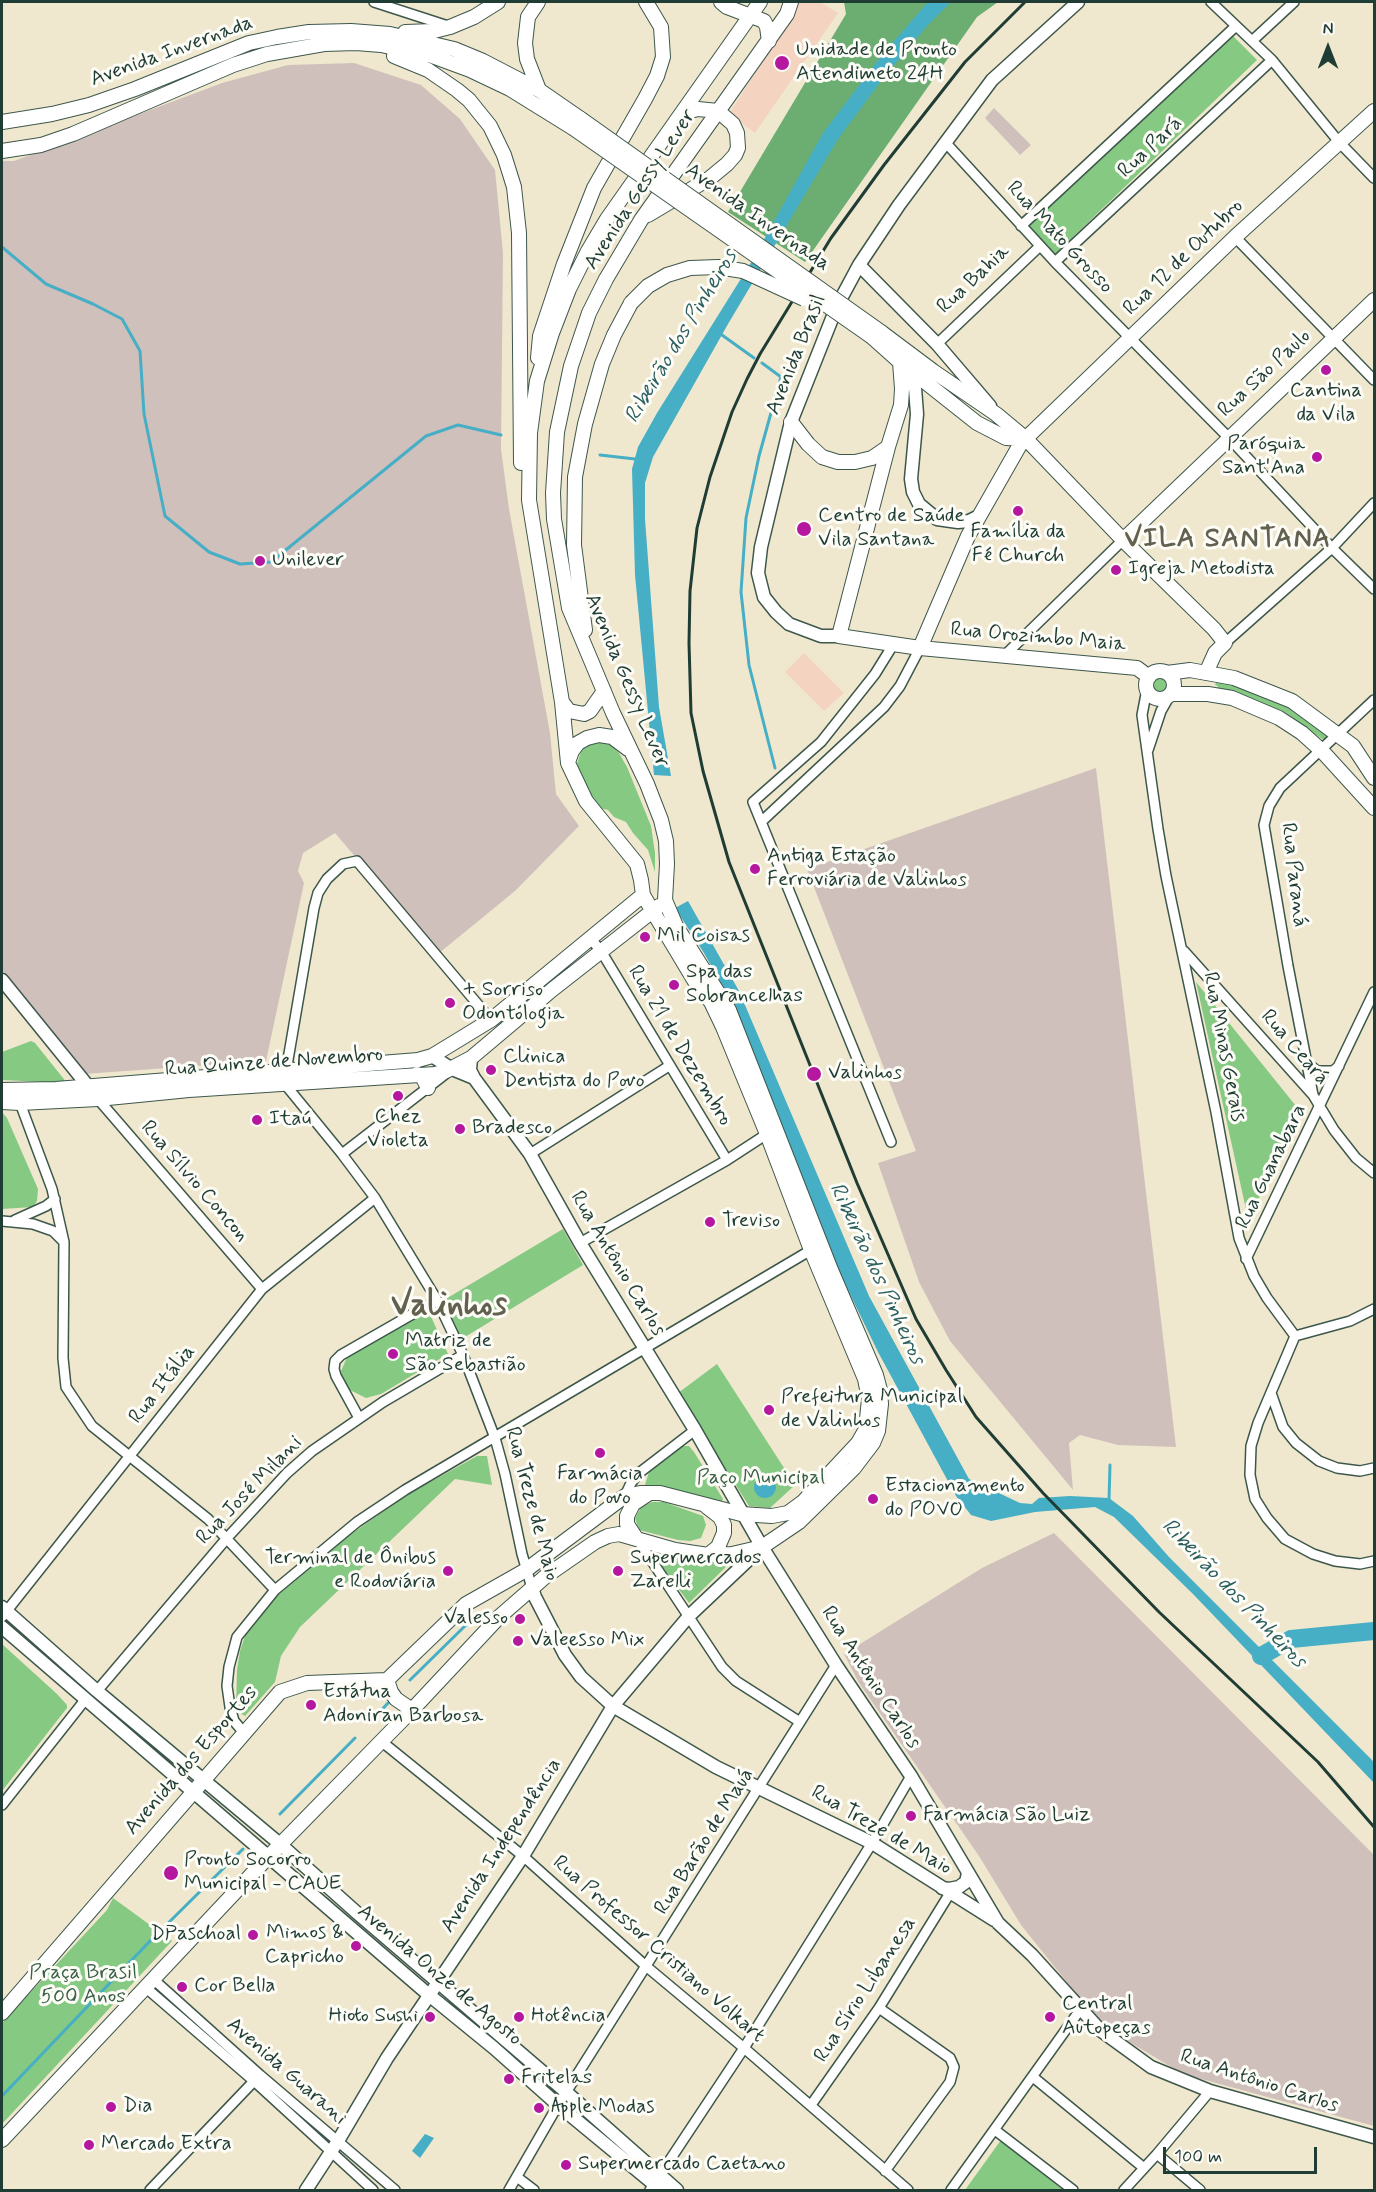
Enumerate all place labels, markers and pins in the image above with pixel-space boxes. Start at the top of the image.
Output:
place label: Unidade de Pronto Atendimeto 24H [796,38,957,88]
marker: Unidade de Pronto Atendimeto 24H [773,54,791,72]
marker: Cantina da Vila [1319,363,1333,377]
place label: Cantina da Vila [1290,379,1362,429]
place label: Paróquia Sant'Ana [1222,432,1305,482]
marker: Paróquia Sant'Ana [1310,450,1324,464]
place label: Centro de Saúde Vila Santana [818,504,965,554]
marker: Família da Fé Church [1011,504,1025,518]
marker: Centro de Saúde Vila Santana [795,520,813,538]
place label: Família da Fé Church [970,520,1066,570]
place label: Unilever [272,548,344,574]
marker: Unilever [253,554,267,568]
place label: Igreja Metodista [1128,557,1275,583]
marker: Igreja Metodista [1109,563,1123,577]
place label: Antiga Estação Ferroviária de Valinhos [767,844,967,894]
marker: Antiga Estação Ferroviária de Valinhos [748,862,762,876]
place label: Mil Coisas [657,924,750,950]
marker: Mil Coisas [638,930,652,944]
place label: Spa das Sobrancelhas [686,960,803,1010]
place label: + Sorriso Odontologia [462,978,564,1028]
marker: Spa das Sobrancelhas [667,978,681,992]
marker: + Sorriso Odontologia [443,996,457,1010]
place label: Clinica Dentista do Povo [503,1045,645,1095]
place label: Valinhos [828,1061,902,1087]
marker: Clinica Dentista do Povo [484,1063,498,1077]
marker: Valinhos [805,1065,823,1083]
marker: Chez Violeta [391,1089,405,1103]
place label: Chez Violeta [367,1105,429,1155]
place label: Itaú [269,1107,311,1133]
marker: Itaú [250,1113,264,1127]
place label: Bradesco [472,1116,552,1142]
marker: Bradesco [453,1122,467,1136]
place label: Treviso [722,1209,780,1235]
marker: Treviso [703,1215,717,1229]
place label: Matriz de São Sebastião [405,1329,526,1379]
marker: Matriz de São Sebastião [386,1347,400,1361]
place label: Prefeitura Municipal de Valinhos [781,1385,963,1435]
marker: Prefeitura Municipal de Valinhos [762,1403,776,1417]
marker: Farmácia do Povo [593,1446,607,1460]
place label: Farmácia do Povo [557,1462,643,1512]
place label: Estacionamento do POVO [885,1474,1025,1524]
marker: Estacionamento do POVO [866,1492,880,1506]
place label: Terminal de Ônibus e Rodoviária [265,1546,436,1596]
place label: Supermercados Zarelli [630,1546,762,1596]
marker: Terminal de Ônibus e Rodoviária [441,1564,455,1578]
marker: Supermercados Zarelli [611,1564,625,1578]
place label: Valesso [444,1606,508,1632]
marker: Valesso [513,1612,527,1626]
place label: Valeesso Mix [530,1628,645,1654]
marker: Valeesso Mix [511,1634,525,1648]
place label: Estátua Adoniran Barbosa [323,1680,483,1730]
marker: Estátua Adoniran Barbosa [304,1698,318,1712]
place label: Farmácia São Luiz [923,1803,1090,1829]
marker: Farmácia São Luiz [904,1809,918,1823]
place label: Pronto Socorro Municipal - CAUE [184,1848,341,1898]
marker: Pronto Socorro Municipal - CAUE [162,1864,180,1882]
place label: Mimos & Capricho [265,1921,344,1971]
place label: DPaschoal [150,1922,241,1948]
marker: DPaschoal [246,1928,260,1942]
marker: Mimos & Capricho [349,1939,363,1953]
place label: Cor Bella [194,1974,275,2000]
marker: Cor Bella [175,1980,189,1994]
place label: Central Autopeças [1062,1992,1151,2042]
place label: Hioto Sushi [328,2004,418,2030]
place label: Hotência [531,2004,606,2030]
marker: Hioto Sushi [423,2010,437,2024]
marker: Hotência [512,2010,526,2024]
marker: Central Autopeças [1043,2010,1057,2024]
place label: Fritelas [521,2066,592,2092]
marker: Fritelas [502,2072,516,2086]
place label: Dia [123,2094,152,2120]
place label: Apple Modas [551,2095,655,2121]
marker: Dia [104,2100,118,2114]
marker: Apple Modas [532,2101,546,2115]
place label: Mercado Extra [101,2132,232,2158]
marker: Mercado Extra [82,2138,96,2152]
place label: Supermercado Caetano [578,2152,786,2178]
marker: Supermercado Caetano [559,2158,573,2172]

